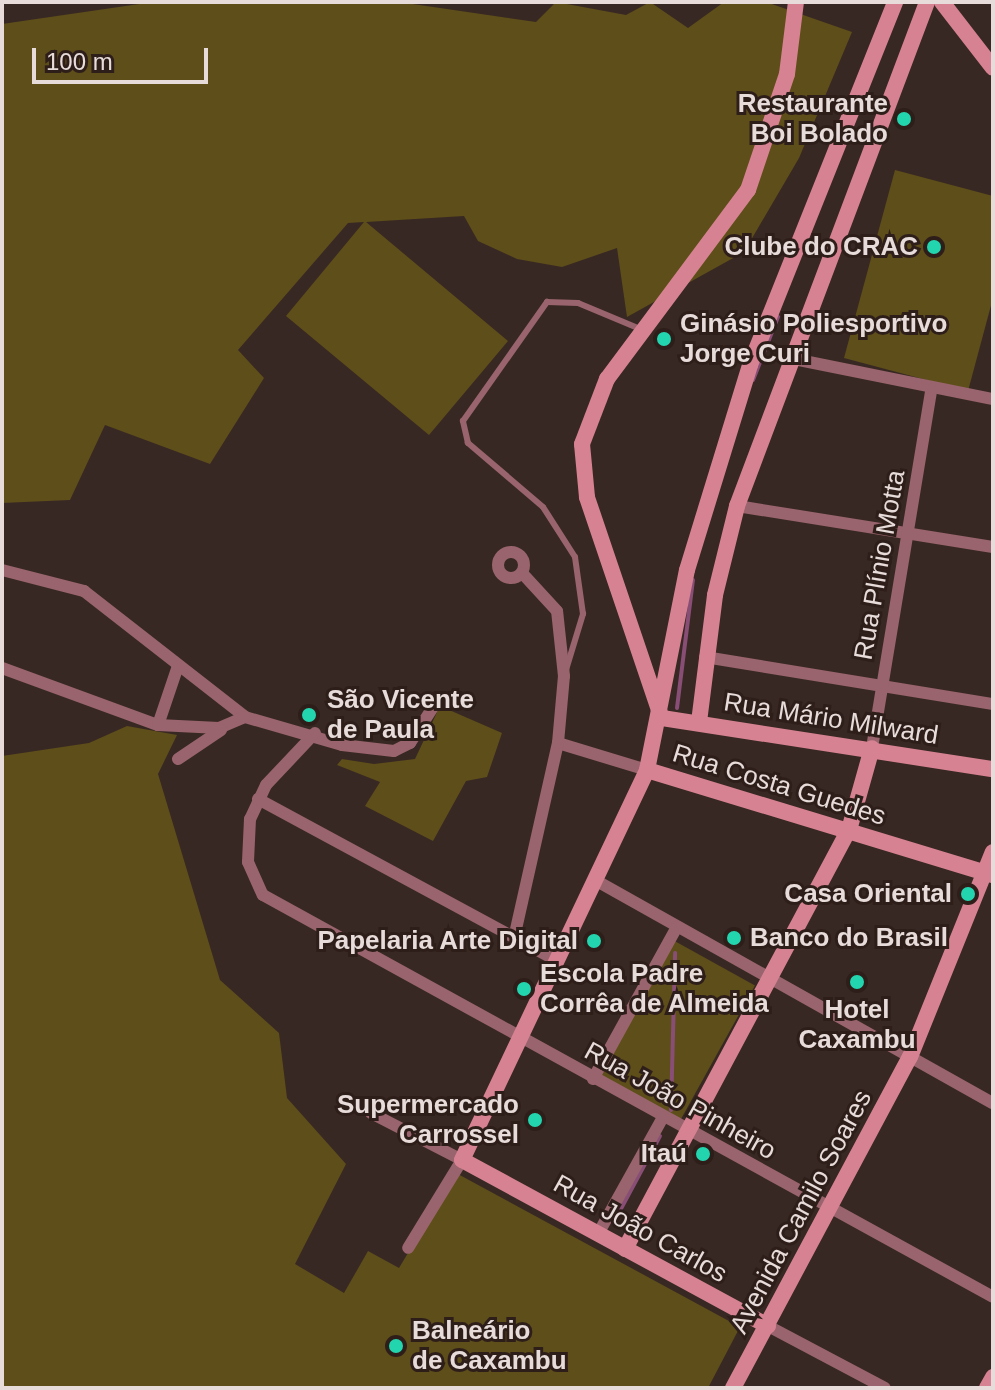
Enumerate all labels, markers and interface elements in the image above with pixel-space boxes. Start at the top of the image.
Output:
scale bar [36,32,212,82]
text: 100 m [46,48,113,75]
place label: Restaurante Boi Bolado [738,88,888,150]
marker: Restaurante Boi Bolado [895,110,913,128]
place label: Clube do CRAC [724,231,918,263]
marker: Clube do CRAC [925,238,943,256]
place label: Ginásio Poliesportivo Jorge Curi [680,308,947,370]
marker: Ginásio Poliesportivo Jorge Curi [655,330,673,348]
street label: Rua Plínio Motta [848,468,912,662]
place label: São Vicente de Paula [327,684,474,746]
street label: Rua Mário Milward [722,687,940,751]
marker: São Vicente de Paula [298,704,320,726]
street label: Rua Costa Guedes [669,738,889,832]
place label: Casa Oriental [784,878,952,910]
marker: Casa Oriental [959,885,977,903]
place label: Banco do Brasil [750,922,948,954]
place label: Papelaria Arte Digital [316,925,578,957]
marker: Banco do Brasil [725,929,743,947]
marker: Papelaria Arte Digital [585,932,603,950]
place label: Escola Padre Corrêa de Almeida [540,958,770,1020]
marker: Hotel Caxambu [848,973,866,991]
marker: Escola Padre Corrêa de Almeida [515,980,533,998]
place label: Hotel Caxambu [798,994,916,1056]
street label: Rua João Pinheiro [579,1036,781,1166]
street label: Avenida Camilo Soares [724,1085,878,1339]
place label: Supermercado Carrossel [337,1089,519,1150]
marker: Supermercado Carrossel [526,1111,544,1129]
place label: Itaú [641,1138,687,1170]
marker: Itaú [694,1145,712,1163]
street label: Rua João Carlos [548,1168,732,1290]
place label: Balneário de Caxambu [412,1315,567,1376]
marker: Balneário de Caxambu [387,1337,405,1355]

